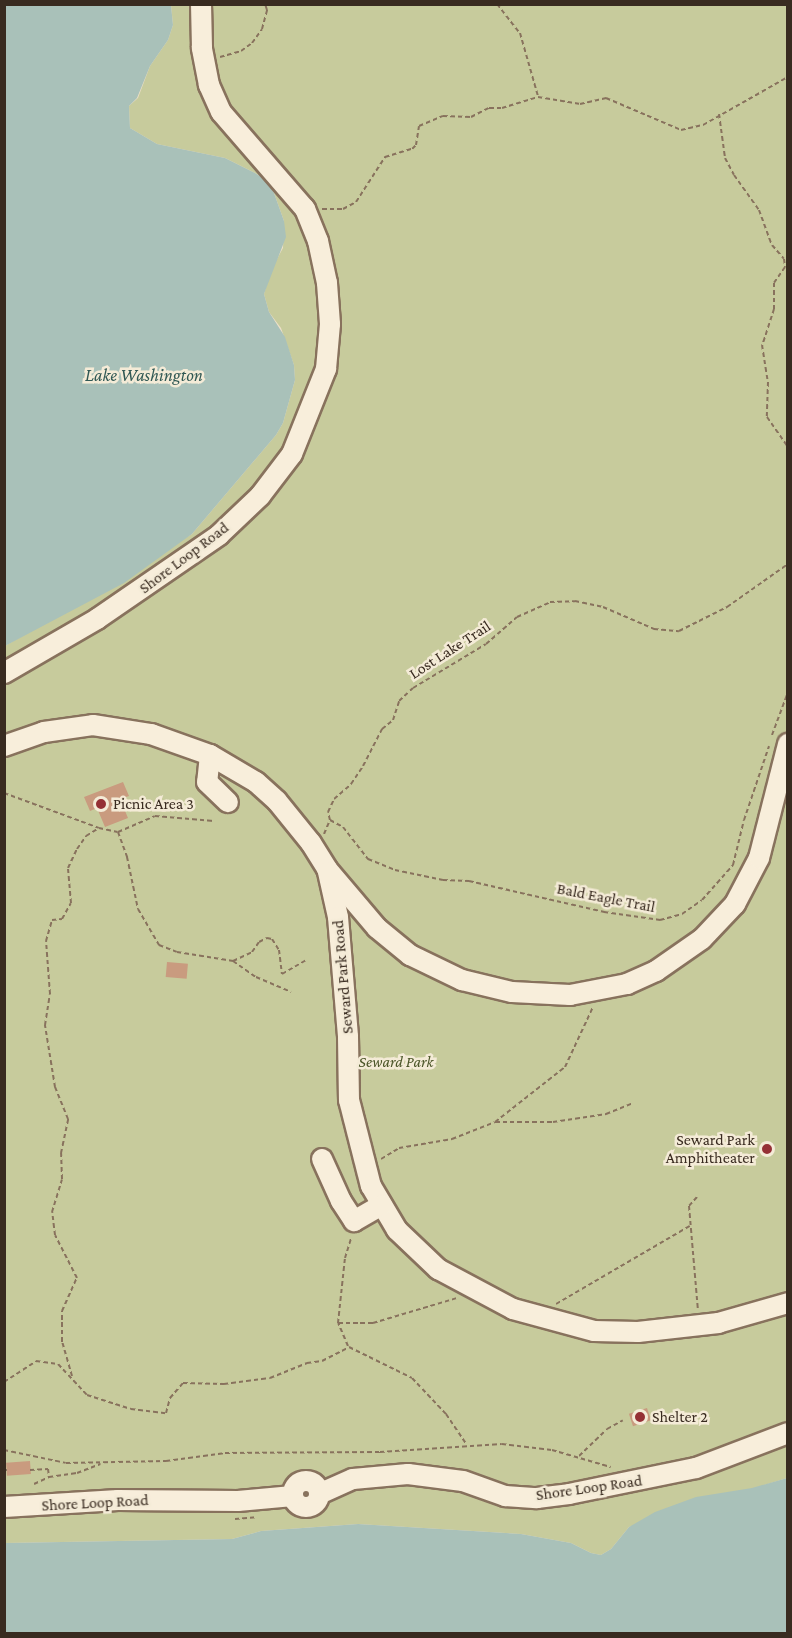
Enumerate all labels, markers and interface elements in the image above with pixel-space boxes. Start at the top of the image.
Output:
water label: Lake Washington [85,364,203,386]
street label: Shore Loop Road [135,518,233,598]
street label: Lost Lake Trail [406,617,494,683]
place label: Picnic Area 3 [113,794,194,814]
marker: Picnic Area 3 [94,797,108,811]
street label: Bald Eagle Trail [555,879,657,917]
street label: Seward Park Road [328,919,358,1035]
park label: Seward Park [359,1052,433,1072]
place label: Seward Park Amphitheater [666,1130,755,1168]
marker: Seward Park Amphitheater [760,1142,774,1156]
place label: Shelter 2 [652,1407,708,1427]
marker: Shelter 2 [633,1410,647,1424]
street label: Shore Loop Road [535,1471,643,1505]
street label: Shore Loop Road [41,1491,149,1515]

